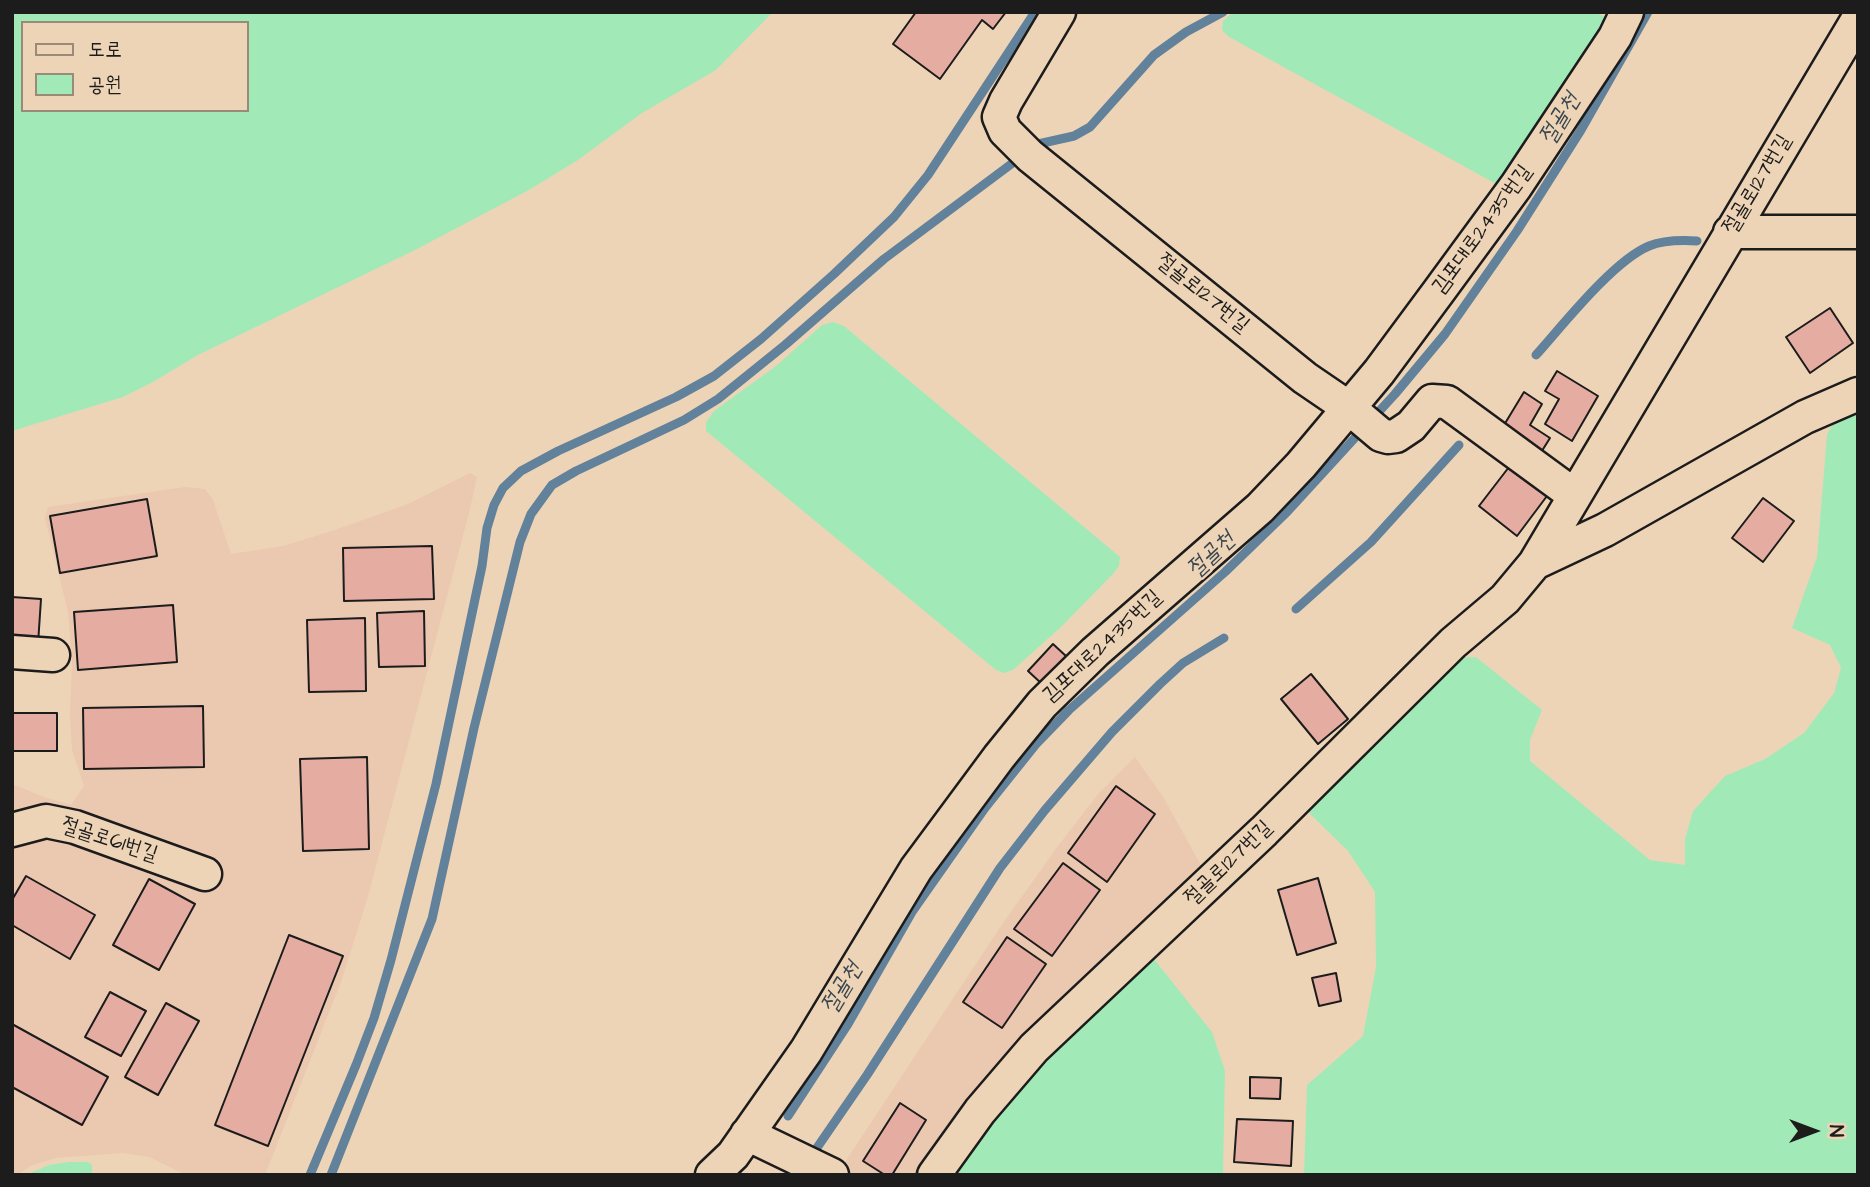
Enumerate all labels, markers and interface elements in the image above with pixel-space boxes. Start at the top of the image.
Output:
legend [21,21,248,112]
text: 도로 [88,35,122,64]
text: 공원 [88,70,122,99]
water label: 절골천 [1535,89,1587,151]
street label: 절골로127번길 [1718,130,1798,240]
street label: 김포대로2435번길 [1428,161,1538,299]
street label: 절골로127번길 [1151,249,1253,339]
water label: 절골천 [1182,527,1242,585]
street label: 김포대로2435번길 [1038,586,1168,708]
street label: 절골로61번길 [57,814,161,868]
street label: 절골로127번길 [1180,816,1278,912]
water label: 절골천 [817,958,869,1020]
north arrow [1779,1096,1849,1166]
text: N [1822,1125,1849,1137]

